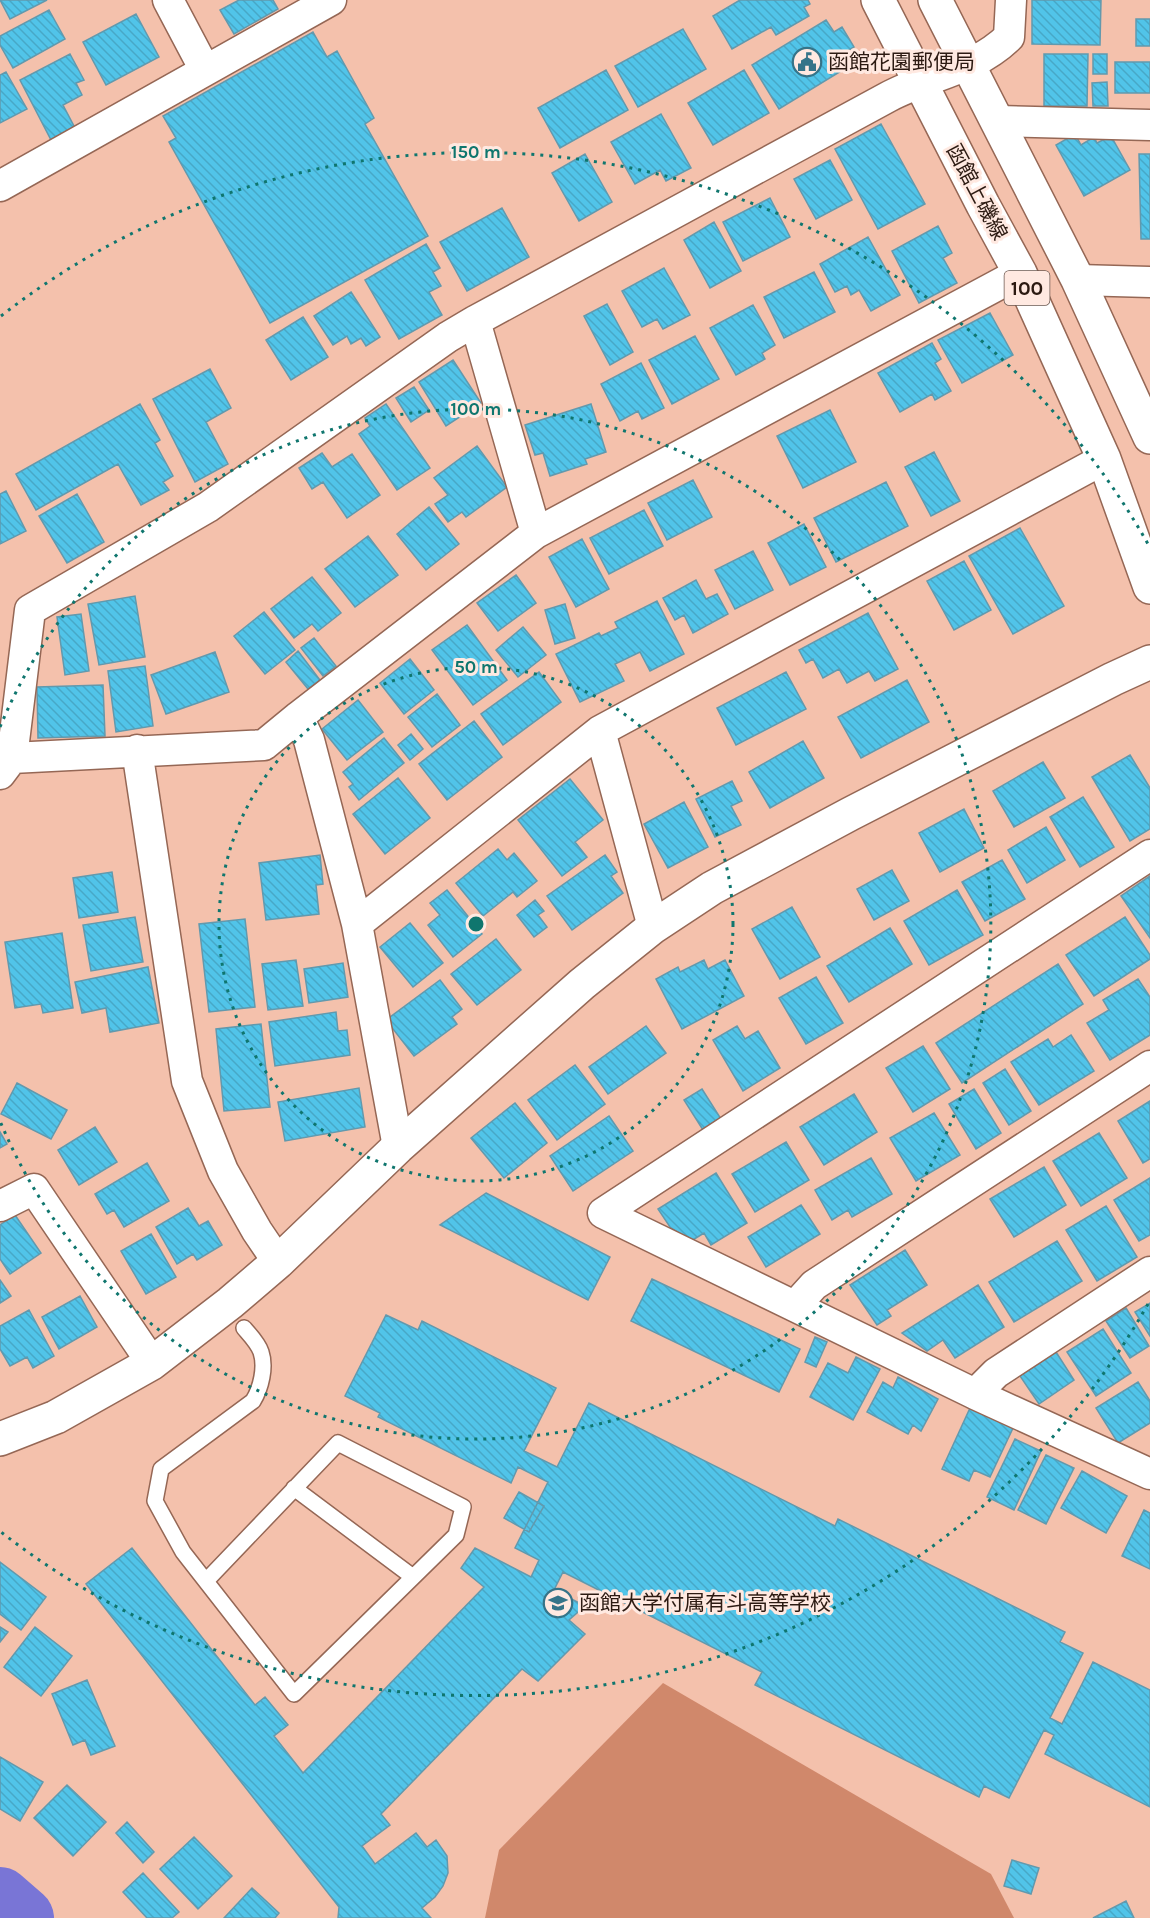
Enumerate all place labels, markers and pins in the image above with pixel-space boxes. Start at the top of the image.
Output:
public building icon: 函館花園郵便局 [791,46,823,78]
place label: 函館花園郵便局 [828,50,975,74]
centre of rings [466,914,486,934]
school or university icon: 函館大学付属有斗高等学校 [542,1587,574,1619]
place label: 函館大学付属有斗高等学校 [579,1591,831,1615]

